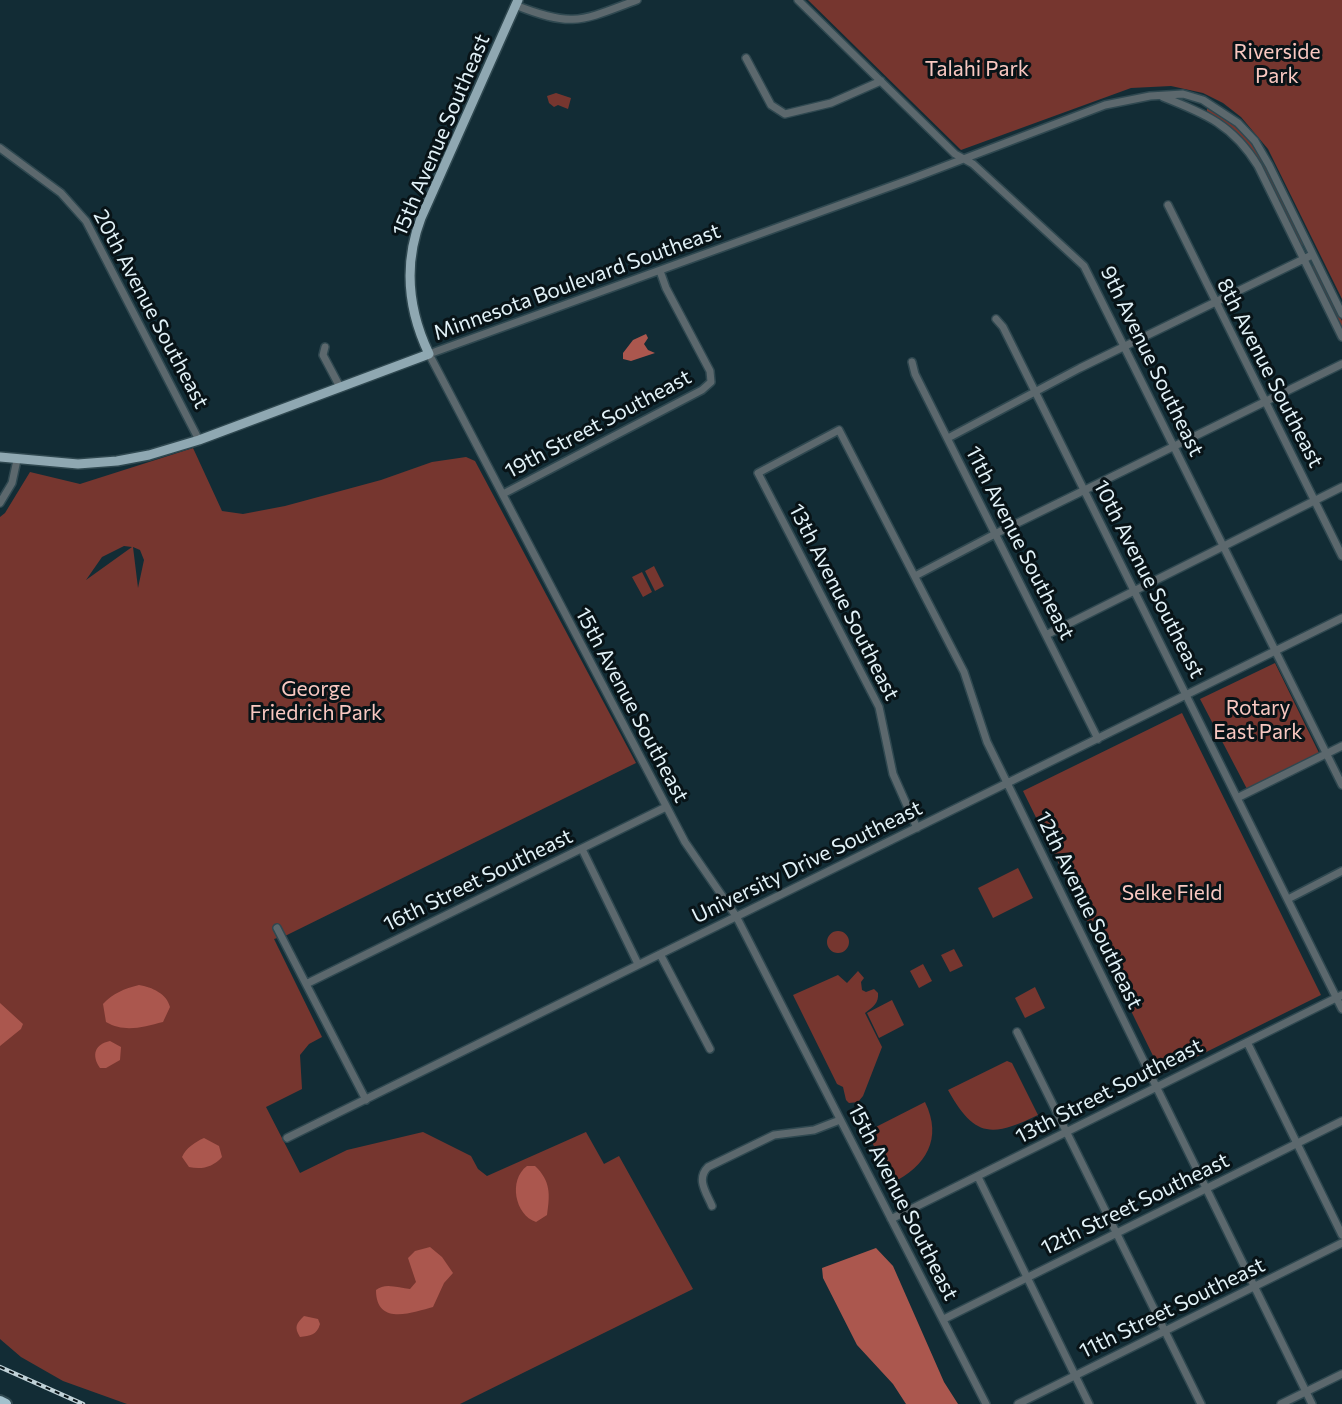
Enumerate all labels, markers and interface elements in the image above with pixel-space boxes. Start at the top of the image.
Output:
street label: 15th Avenue Southeast [387,30,495,240]
park label: Riverside Park [1233,39,1321,89]
park label: Talahi Park [925,56,1029,82]
street label: 20th Avenue Southeast [88,205,214,413]
street label: Minnesota Boulevard Southeast [430,218,724,346]
street label: 9th Avenue Southeast [1095,262,1209,460]
street label: 8th Avenue Southeast [1211,274,1329,472]
street label: 19th Street Southeast [501,364,695,484]
street label: 11th Avenue Southeast [960,442,1080,644]
street label: 10th Avenue Southeast [1088,476,1210,682]
street label: 13th Avenue Southeast [784,500,904,704]
street label: 15th Avenue Southeast [570,603,694,807]
park label: George Friedrich Park [250,676,382,726]
park label: Rotary East Park [1213,695,1303,745]
street label: University Drive Southeast [688,795,926,929]
street label: 12th Avenue Southeast [1030,807,1148,1013]
street label: 16th Street Southeast [379,823,577,937]
park label: Selke Field [1122,880,1222,906]
street label: 13th Street Southeast [1011,1033,1207,1149]
street label: 15th Avenue Southeast [842,1100,964,1304]
street label: 12th Street Southeast [1037,1148,1233,1260]
street label: 11th Street Southeast [1075,1252,1269,1364]

